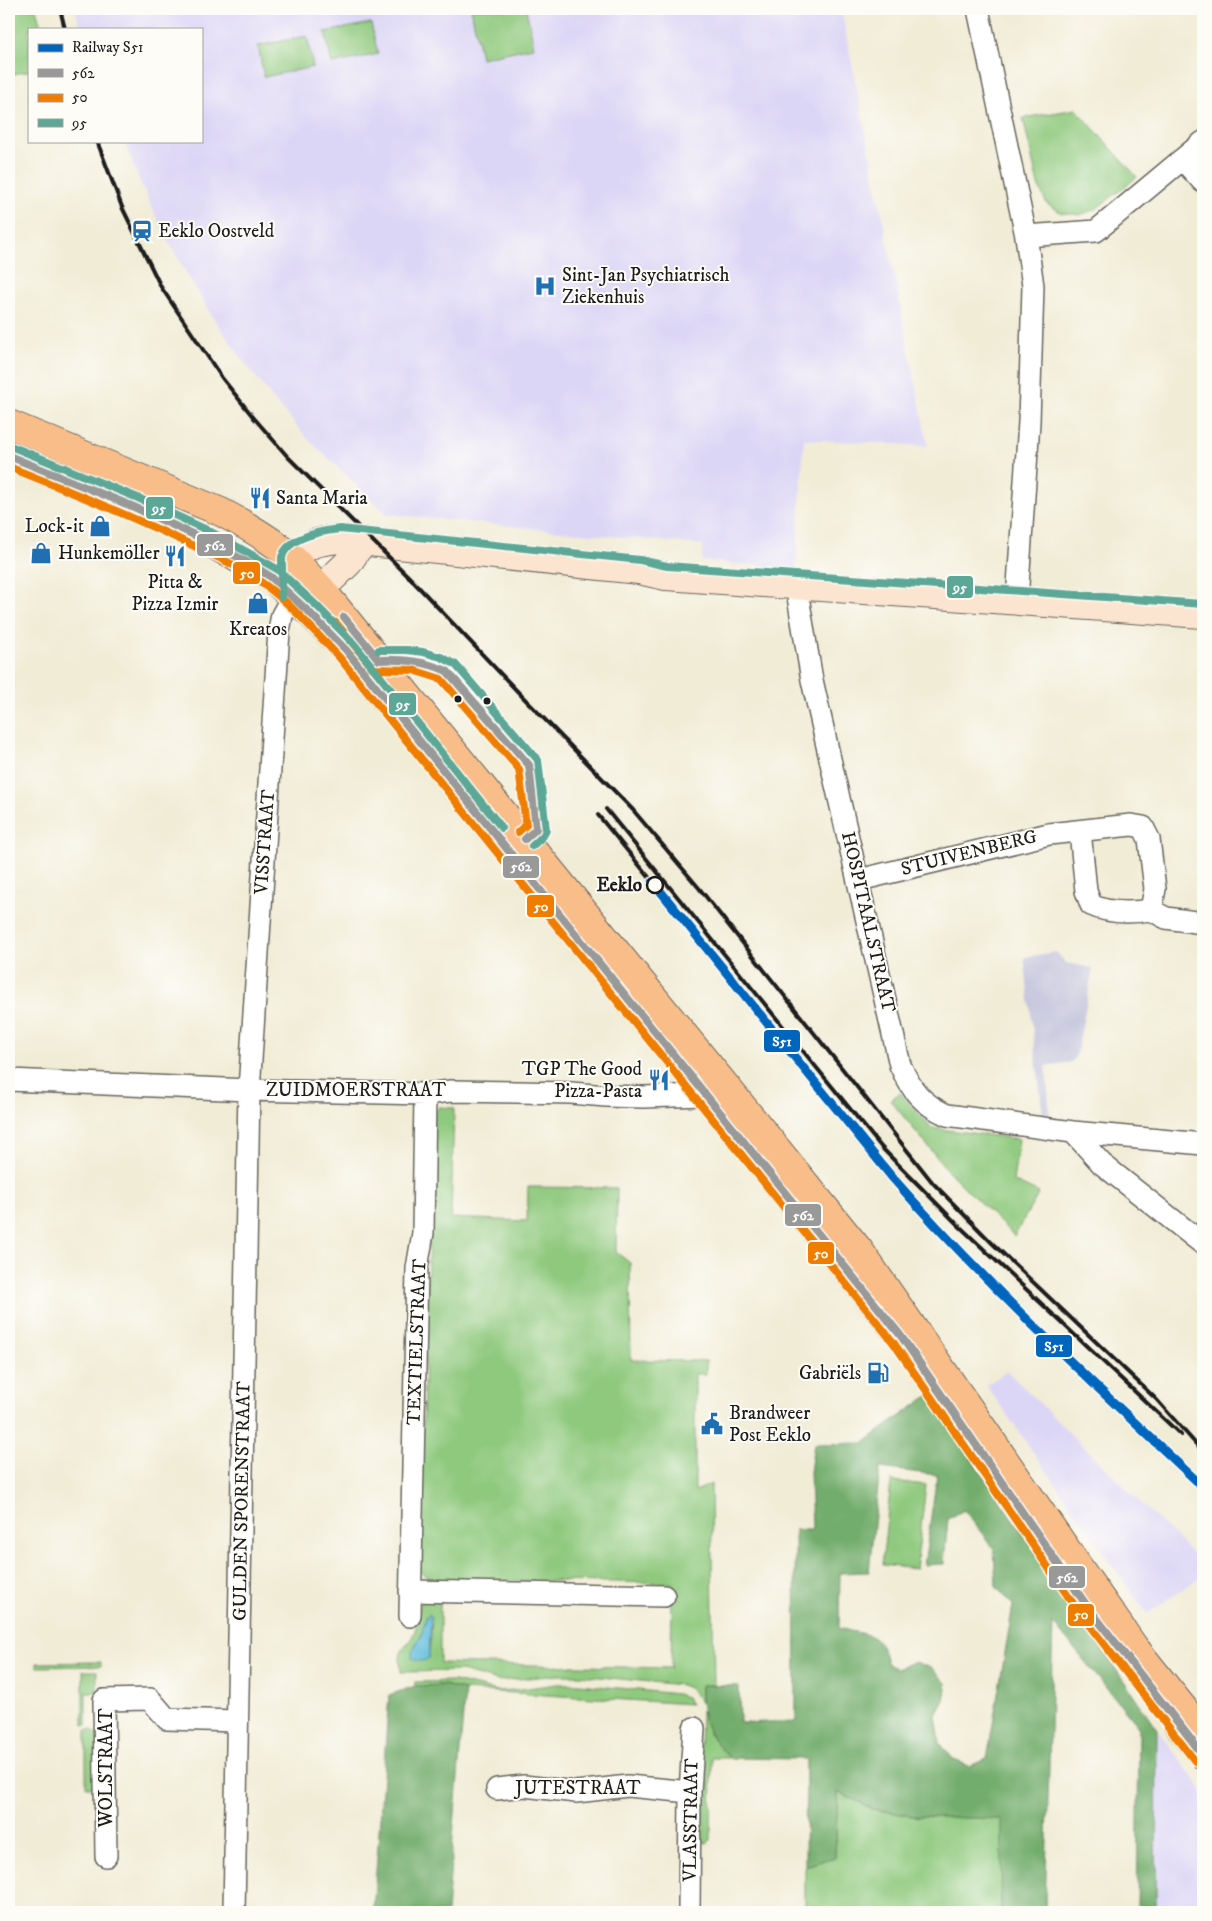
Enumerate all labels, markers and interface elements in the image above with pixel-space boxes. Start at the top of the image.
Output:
legend [28,28,202,142]
text: Railway S51 [72,38,144,57]
text: 562 [72,64,95,83]
text: 50 [72,88,88,107]
text: 95 [71,114,87,133]
station icon: Eeklo Oostveld [129,218,155,244]
place label: Eeklo Oostveld [158,220,275,243]
place label: Sint-Jan Psychiatrisch Ziekenhuis [562,264,730,309]
hospital icon: Sint-Jan Psychiatrisch Ziekenhuis [532,273,558,299]
restaurant icon: Santa Maria [247,485,273,511]
place label: Santa Maria [276,487,368,510]
line badge: 95 [145,496,174,520]
text: 95 [151,500,166,518]
shop icon: Lock-it [87,513,113,539]
place label: Lock-it [25,515,84,538]
line badge: 562 [196,533,234,557]
text: 562 [203,537,227,555]
shop icon: Hunkemöller [28,540,54,566]
place label: Hunkemöller [58,542,160,565]
restaurant icon: Pitta & Pizza Izmir [162,543,188,569]
line badge: 50 [232,561,261,585]
text: 50 [239,565,255,583]
place label: Pitta & Pizza Izmir [132,571,218,616]
line badge: 95 [946,575,974,599]
text: 95 [952,579,967,597]
shop icon: Kreatos [245,590,271,616]
place label: Kreatos [229,618,287,641]
line badge: 95 [388,692,417,716]
unlabelled marker [453,694,463,704]
text: 95 [395,696,410,714]
unlabelled marker [482,696,492,706]
street label: VISSTRAAT [250,788,280,896]
street label: STUIVENBERG [899,825,1039,881]
street label: HOSPITAALSTRAAT [836,829,900,1015]
line badge: 562 [502,855,540,879]
text: 562 [509,858,533,876]
place label: Eeklo [596,874,642,897]
marker: Eeklo [646,876,664,894]
line badge: 50 [526,894,555,918]
text: 50 [533,898,549,916]
line badge: S51 [763,1029,801,1053]
text: S51 [772,1033,792,1051]
place label: TGP The Good Pizza-Pasta [522,1058,643,1103]
restaurant icon: TGP The Good Pizza-Pasta [646,1067,672,1093]
street label: ZUIDMOERSTRAAT [266,1079,447,1102]
line badge: 562 [784,1203,822,1227]
text: 562 [791,1207,815,1225]
line badge: 50 [807,1241,835,1265]
text: 50 [813,1245,829,1263]
street label: TEXTIELSTRAAT [403,1258,431,1425]
line badge: S51 [1035,1334,1073,1358]
text: S51 [1044,1338,1064,1356]
fuel station icon: Gabriëls [865,1360,891,1386]
place label: Gabriëls [799,1362,861,1385]
street label: GULDEN SPORENSTRAAT [228,1380,256,1621]
place label: Brandweer Post Eeklo [729,1402,811,1447]
public building icon: Brandweer Post Eeklo [699,1411,725,1437]
line badge: 562 [1048,1565,1086,1589]
text: 562 [1055,1569,1079,1587]
line badge: 50 [1067,1603,1095,1627]
text: 50 [1073,1606,1089,1624]
street label: WOLSTRAAT [95,1708,118,1829]
street label: VLASSTRAAT [678,1758,704,1883]
street label: JUTESTRAAT [513,1777,641,1800]

